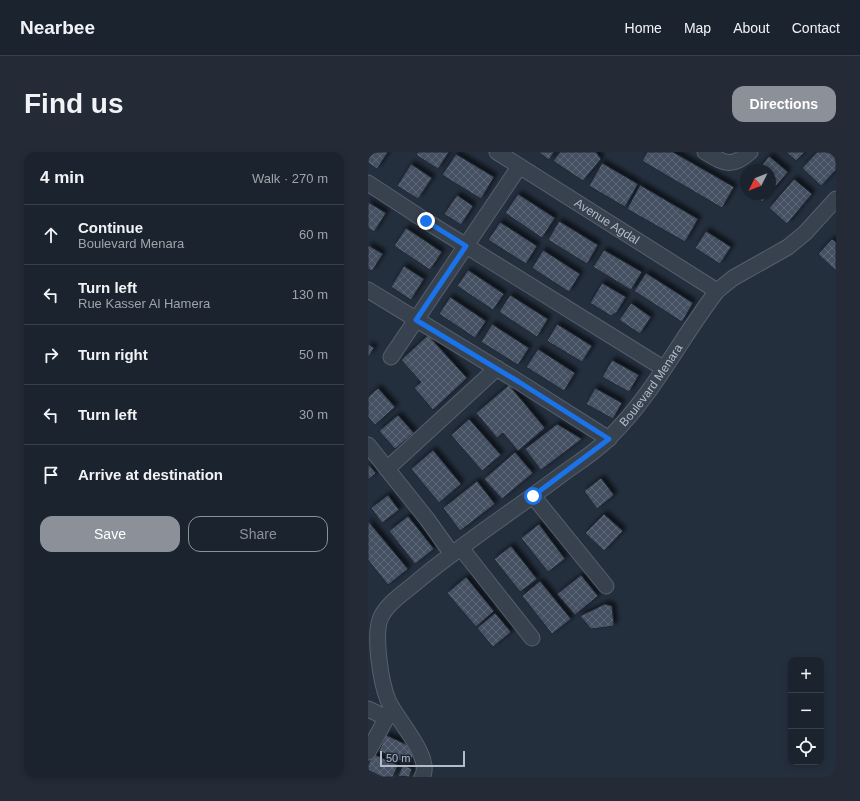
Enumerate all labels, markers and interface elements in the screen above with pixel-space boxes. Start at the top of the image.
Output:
text: Nearbee [20,17,95,38]
text: Home [625,20,662,36]
text: Map [684,20,711,36]
text: About [733,20,770,36]
text: Contact [792,20,840,36]
button: Directions [732,86,836,122]
text: Find us [24,88,124,119]
north arrow [740,164,776,200]
text: 4 min [40,168,84,187]
text: Walk · 270 m [252,171,328,186]
street label: Avenue Agdal [572,196,642,247]
route end [417,212,435,230]
text: Continue [78,219,143,236]
icon: ahead [40,224,62,246]
text: 60 m [299,227,328,242]
text: Boulevard Menara [78,236,184,251]
text: Turn left [78,279,137,296]
icon: left [40,284,62,306]
text: 130 m [292,287,328,302]
text: Rue Kasser Al Hamera [78,296,210,311]
street label: Boulevard Menara [617,341,686,429]
icon: right [40,344,62,366]
text: Turn right [78,346,148,363]
text: 50 m [299,347,328,362]
icon: left [40,404,62,426]
text: Turn left [78,406,137,423]
text: 30 m [299,407,328,422]
icon: arrive [40,464,62,486]
text: Arrive at destination [78,466,223,483]
route start [524,487,542,505]
button: Save [40,516,180,552]
button: Share [188,516,328,552]
map controls [788,657,824,765]
button: + [788,657,824,693]
button: − [788,693,824,729]
button: locate [788,729,824,765]
scale bar [380,749,465,768]
text: 50 m [386,752,410,764]

